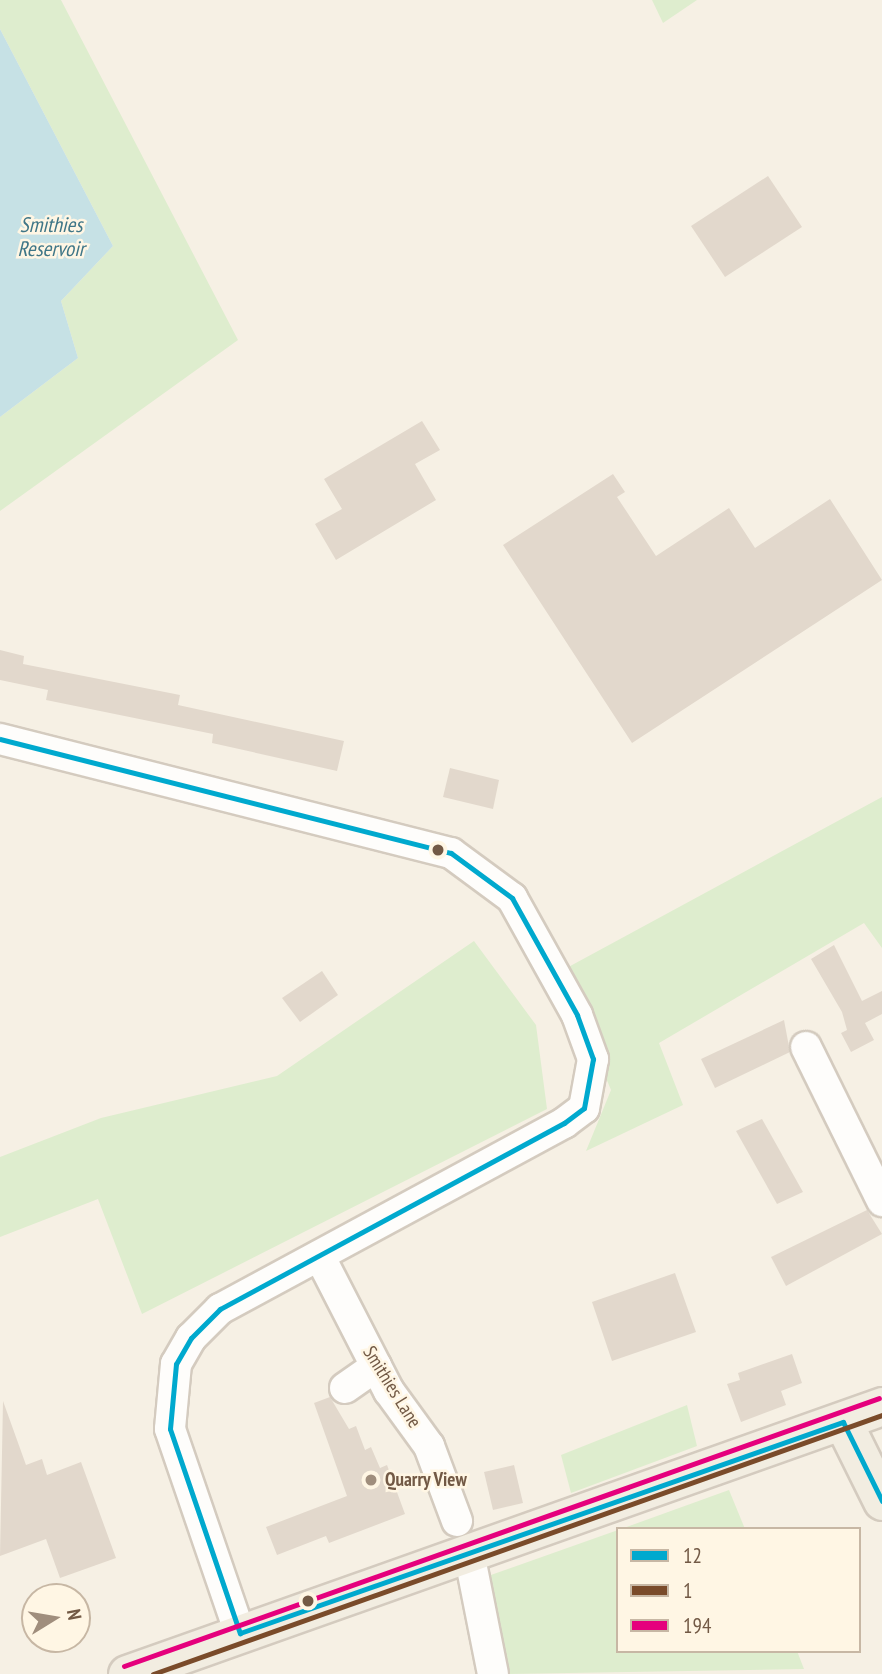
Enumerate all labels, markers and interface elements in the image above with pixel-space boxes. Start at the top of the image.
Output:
water label: Smithies Reservoir [18,212,84,262]
unlabelled marker [431,843,445,857]
street label: Smithies Lane [358,1342,426,1432]
place label: Quarry View [385,1469,468,1491]
marker: Quarry View [363,1472,379,1488]
legend [616,1527,861,1653]
text: 12 [683,1542,702,1569]
text: 1 [683,1577,692,1604]
north arrow [21,1583,91,1653]
unlabelled marker [301,1594,315,1608]
text: N [62,1607,87,1622]
text: 194 [683,1612,711,1639]

